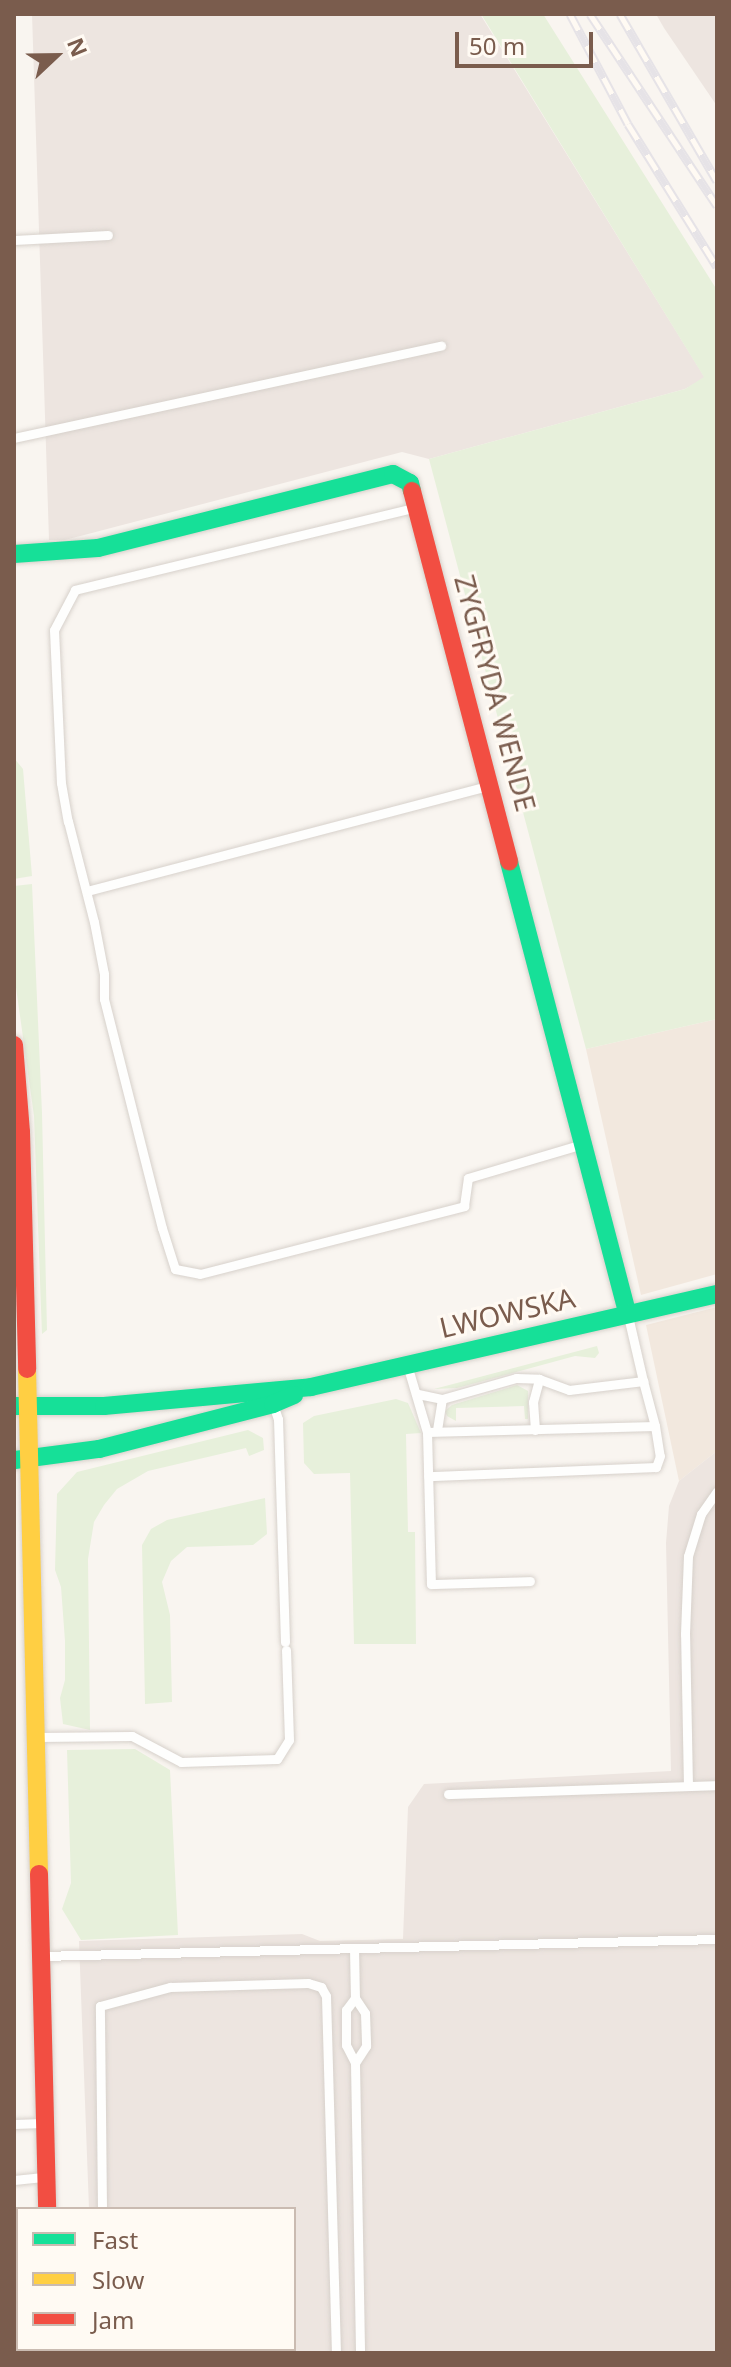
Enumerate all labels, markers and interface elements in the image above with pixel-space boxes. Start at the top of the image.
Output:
north arrow [16,16,96,96]
scale bar [459,16,597,66]
text: 50 m [469,29,525,62]
text: N [61,33,96,61]
street label: ZYGFRYDA WENDE [448,571,544,815]
street label: LWOWSKA [436,1280,578,1344]
legend [16,2207,296,2351]
text: Fast [92,2223,138,2256]
text: Slow [92,2263,144,2296]
text: Jam [92,2303,134,2336]

